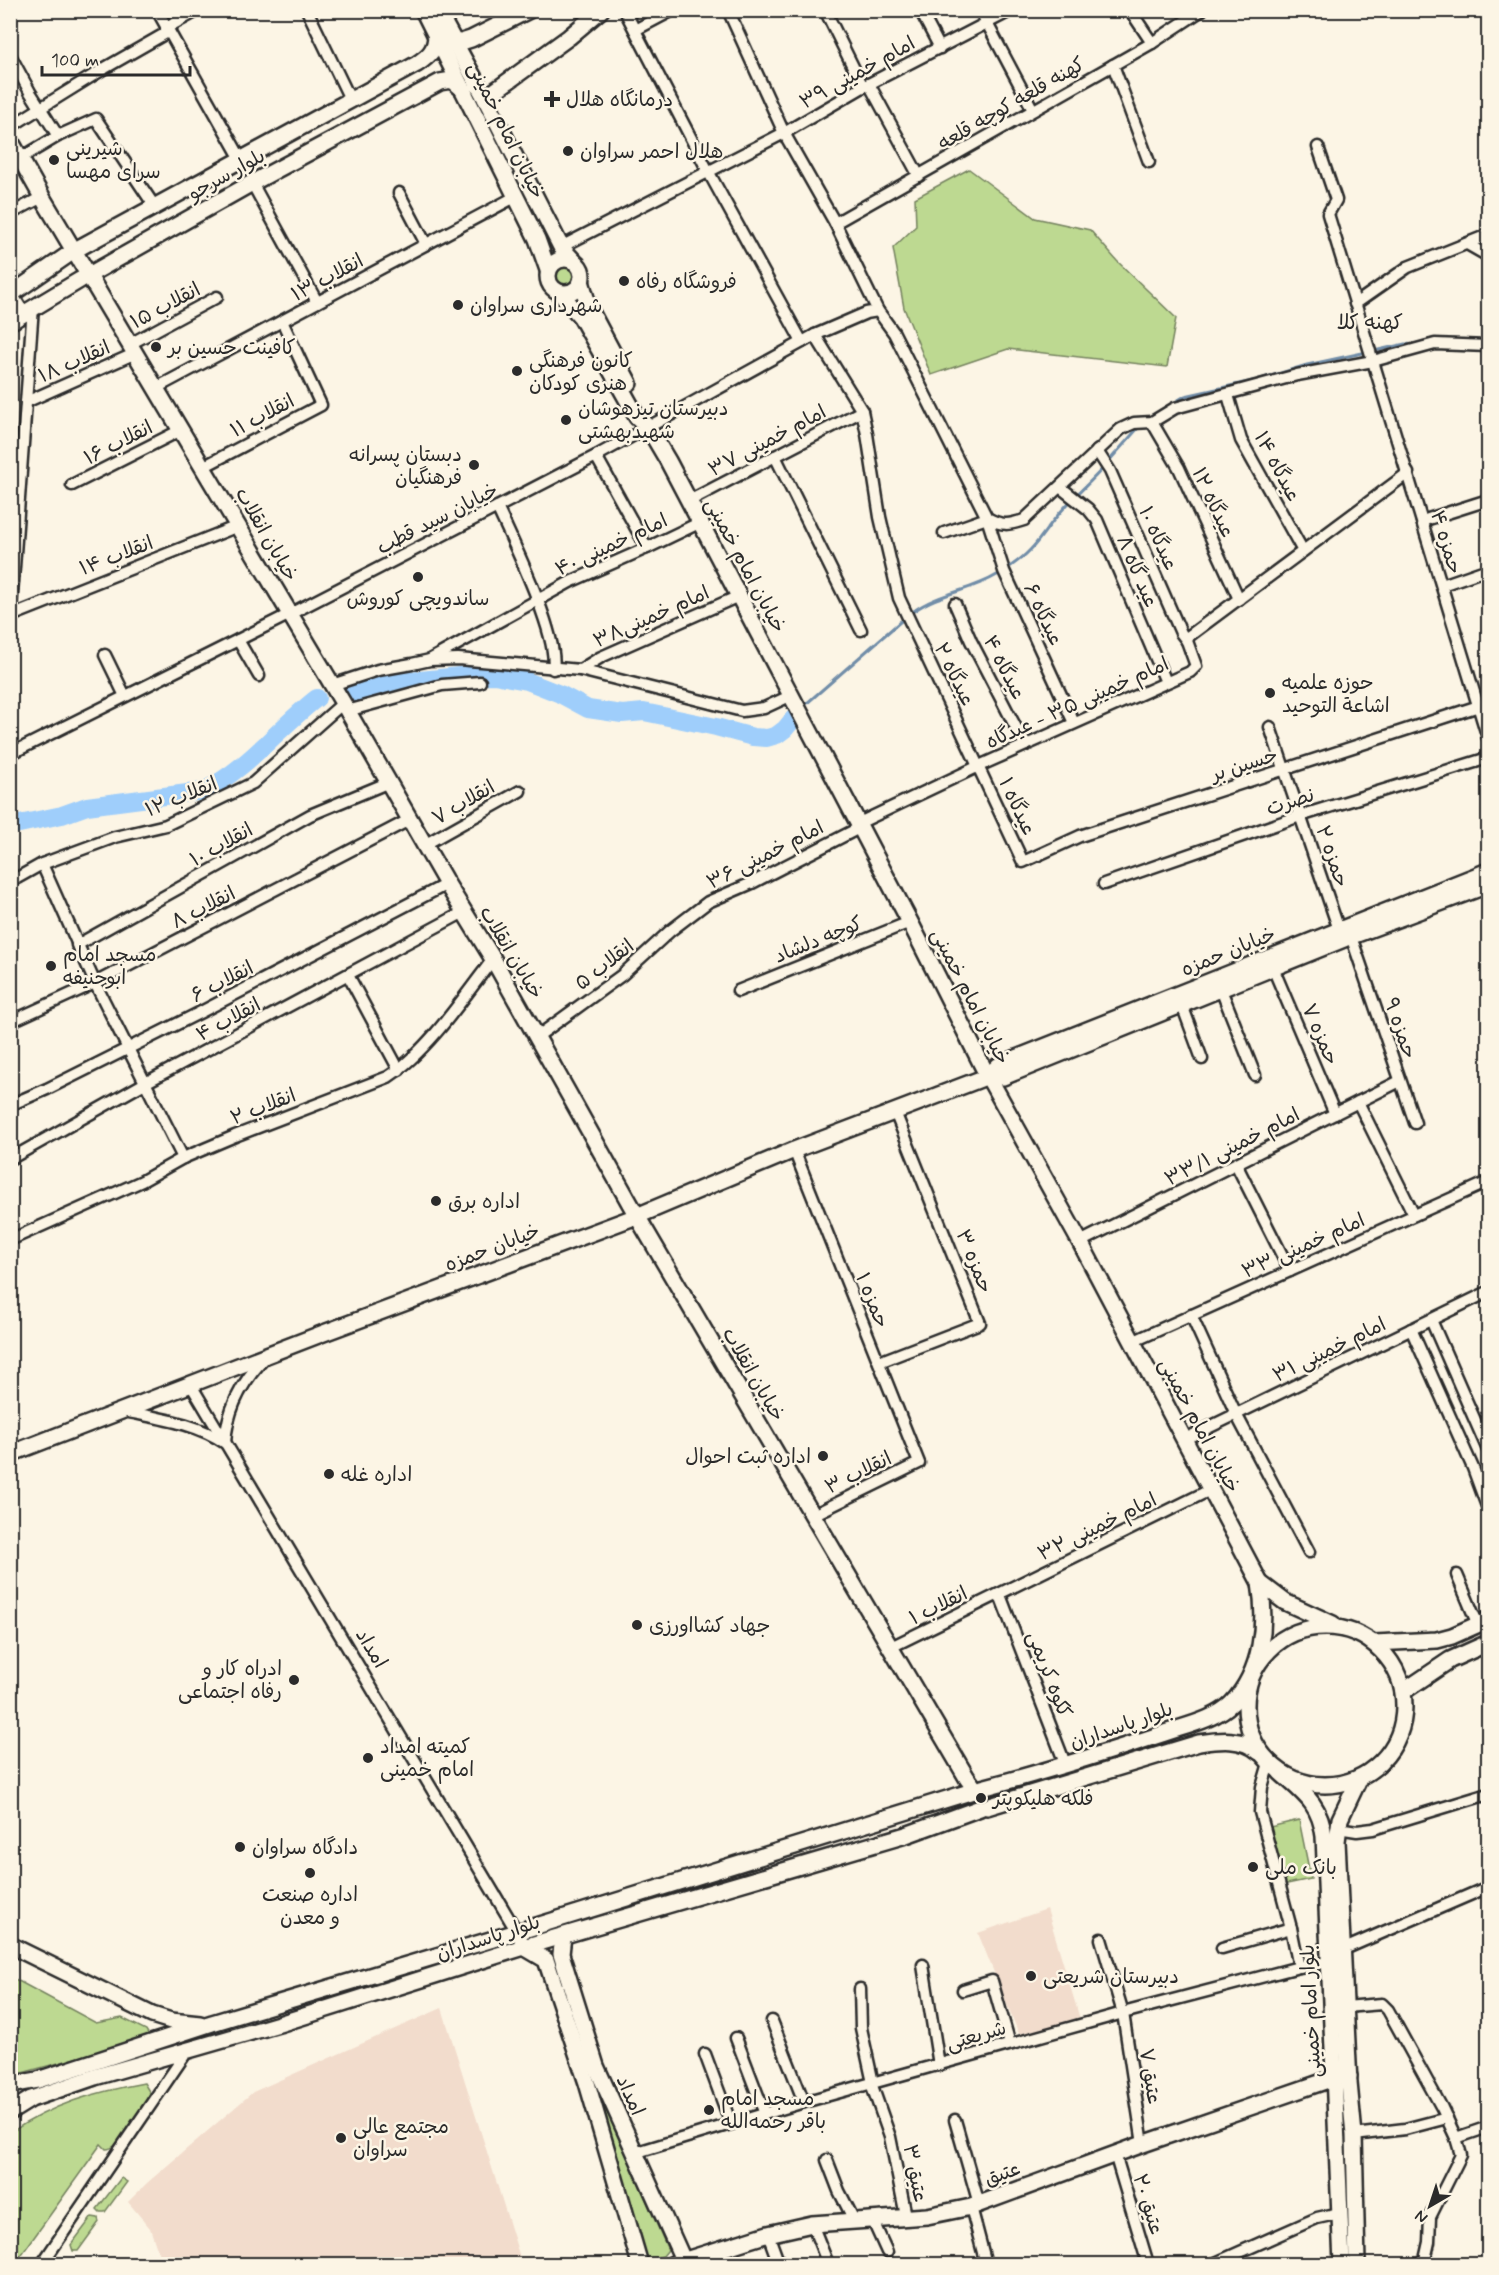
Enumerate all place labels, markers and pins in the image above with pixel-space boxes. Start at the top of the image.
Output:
place label: درمانگاه هلال [566,87,673,114]
marker: درمانگاه هلال [543,90,561,108]
place label: شیرینی سرای مهسا [66,136,161,186]
place label: هلال احمر سراوان [580,139,723,166]
marker: هلال احمر سراوان [561,144,575,158]
marker: شیرینی سرای مهسا [47,153,61,167]
place label: فروشگاه رفاه [636,269,737,296]
marker: فروشگاه رفاه [617,274,631,288]
place label: شهرداری سراوان [470,293,602,320]
marker: شهرداری سراوان [451,298,465,312]
place label: کافینت حسین بر [166,335,296,362]
marker: کافینت حسین بر [149,340,163,354]
place label: کانون فرهنگی هنری کودکان [529,348,633,398]
marker: کانون فرهنگی هنری کودکان [510,364,524,378]
place label: دبیرستان تیزهوشان شهیدبهشتی [578,396,728,446]
marker: دبیرستان تیزهوشان شهیدبهشتی [559,413,573,427]
place label: دبستان پسرانه فرهنگیان [349,442,462,492]
marker: دبستان پسرانه فرهنگیان [467,458,481,472]
marker: ساندویچی کوروش [411,570,425,584]
place label: ساندویچی کوروش [346,586,490,613]
place label: حوزه علمیه اشاعة التوحید [1282,670,1390,720]
marker: حوزه علمیه اشاعة التوحید [1263,686,1277,700]
place label: مسجد امام ابوحنیفه [63,942,156,992]
marker: مسجد امام ابوحنیفه [44,959,58,973]
place label: اداره برق [448,1189,520,1216]
marker: اداره برق [429,1194,443,1208]
place label: اداره ثبت احوال [685,1444,811,1471]
marker: اداره ثبت احوال [816,1449,830,1463]
place label: اداره غله [341,1462,412,1489]
marker: اداره غله [322,1467,336,1481]
place label: جهاد کشااورزی [649,1613,770,1640]
marker: جهاد کشااورزی [630,1618,644,1632]
place label: ادراه کار و رفاه اجتماعی [178,1656,282,1706]
marker: ادراه کار و رفاه اجتماعی [287,1673,301,1687]
place label: کمیته امداد امام خمینی [380,1734,474,1784]
marker: کمیته امداد امام خمینی [361,1751,375,1765]
place label: فلکه هلیکوپتر [991,1786,1094,1813]
marker: فلکه هلیکوپتر [974,1791,988,1805]
place label: دادگاه سراوان [252,1835,358,1862]
marker: دادگاه سراوان [233,1840,247,1854]
place label: بانک ملی [1265,1855,1337,1882]
marker: بانک ملی [1246,1860,1260,1874]
marker: اداره صنعت و معدن [303,1866,317,1880]
place label: اداره صنعت و معدن [262,1882,358,1932]
place label: دبیرستان شریعتی [1043,1964,1179,1991]
marker: دبیرستان شریعتی [1024,1969,1038,1983]
place label: مسجد امام باقر رحمه‌الله [721,2086,826,2136]
marker: مسجد امام باقر رحمه‌الله [702,2103,716,2117]
place label: مجتمع عالی سراوان [353,2114,449,2164]
marker: مجتمع عالی سراوان [334,2131,348,2145]

